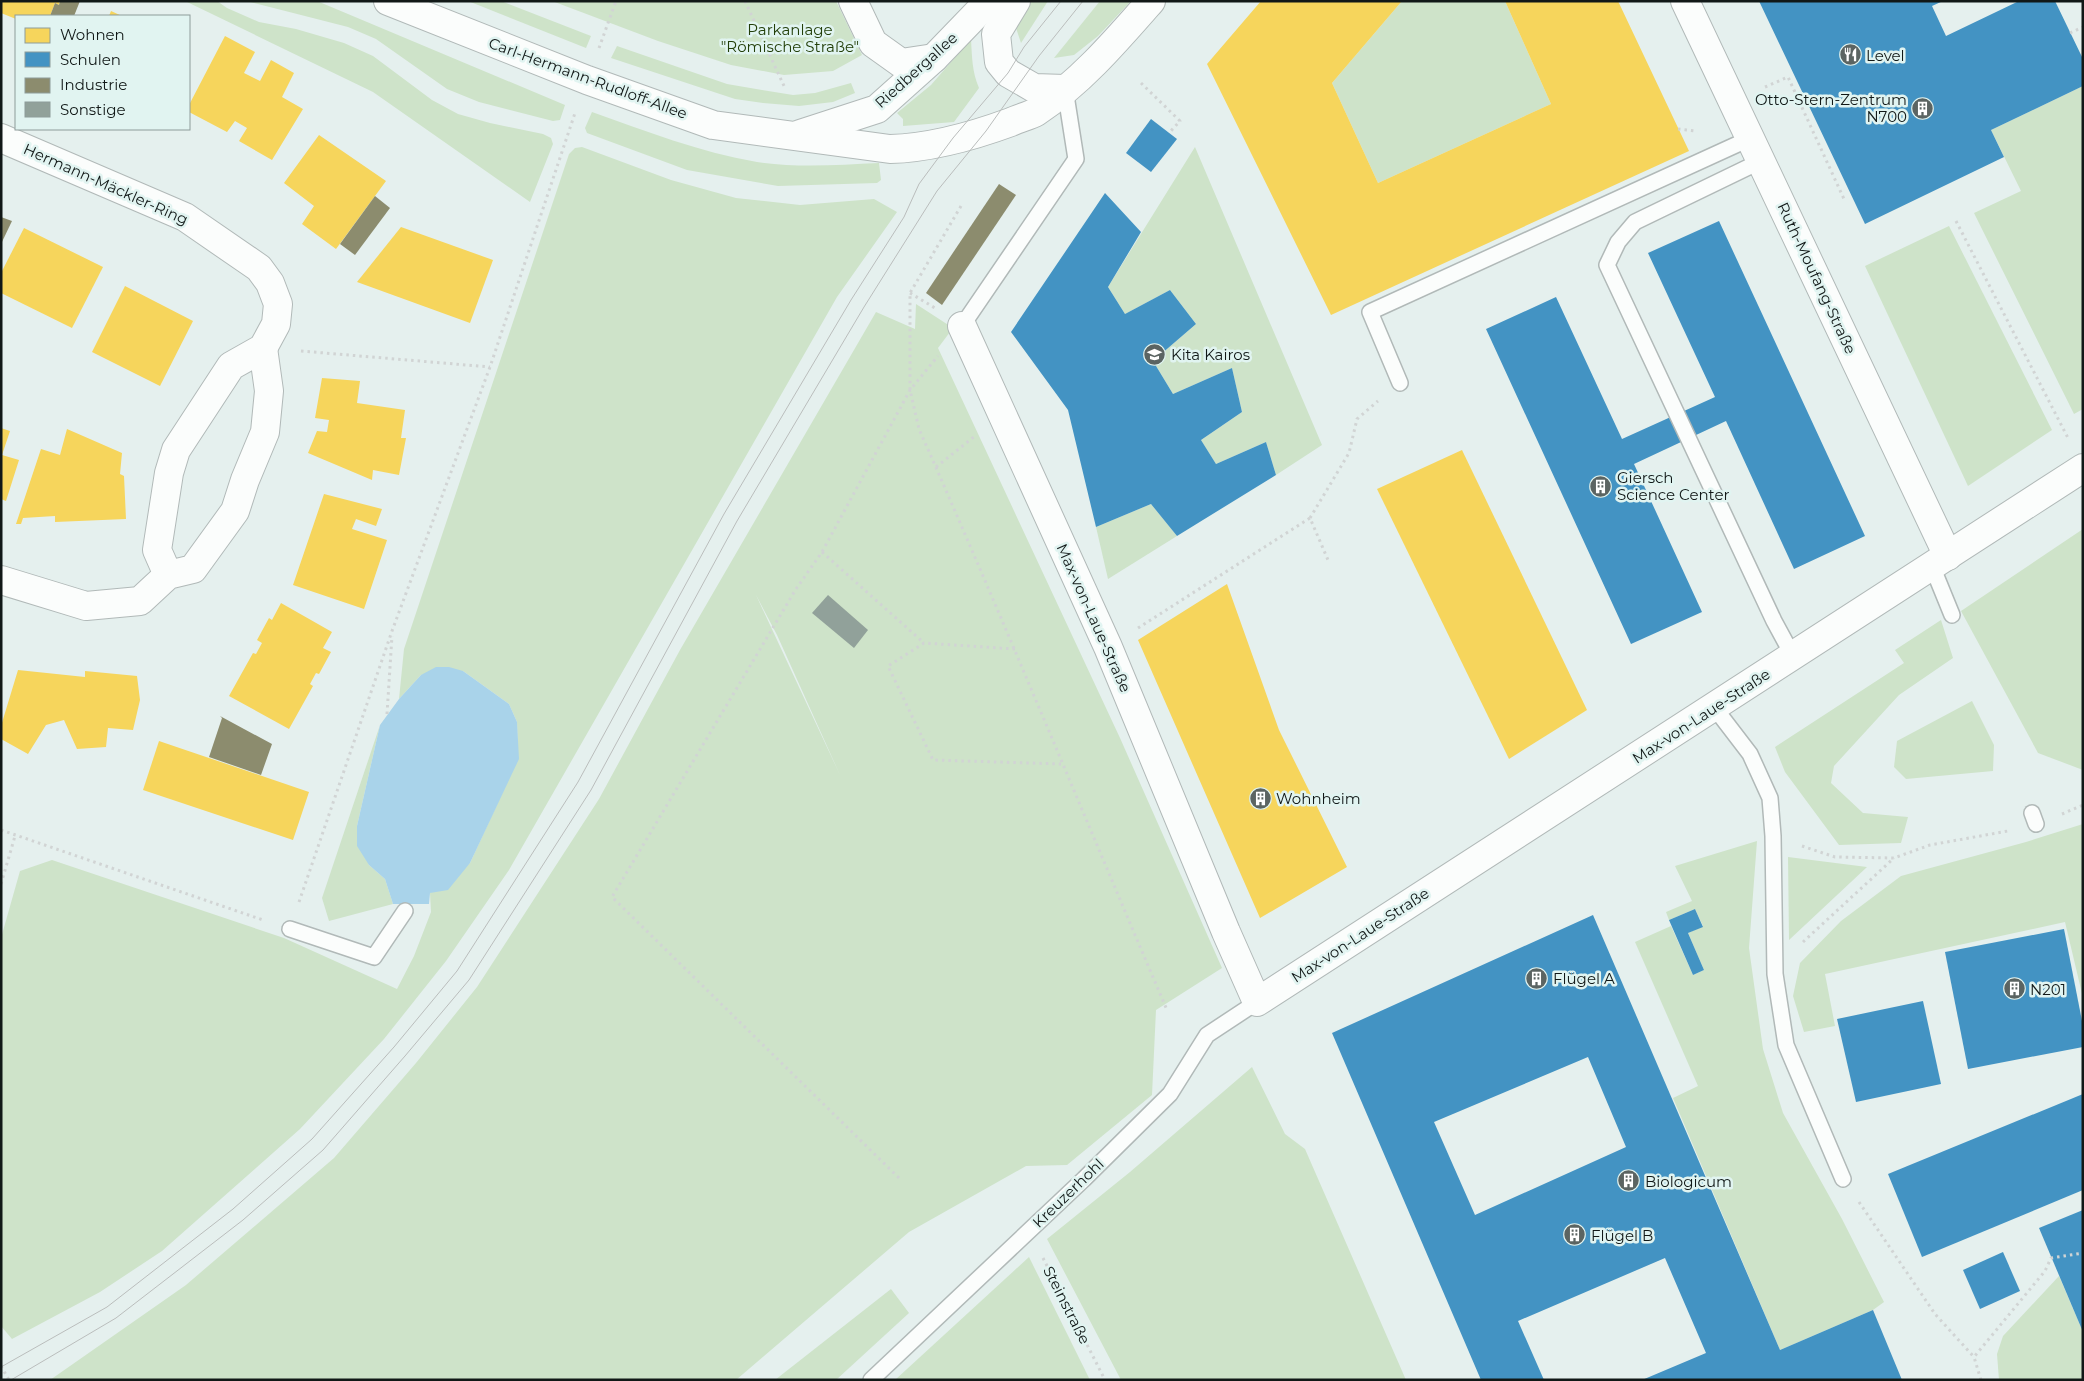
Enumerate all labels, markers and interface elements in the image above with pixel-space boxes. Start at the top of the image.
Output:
legend [15,15,190,130]
park label: Parkanlage "Römische Straße" [721,20,859,56]
text: Wohnen [60,25,125,44]
street label: Riedbergallee [871,28,961,112]
street label: Carl-Hermann-Rudloff-Allee [486,33,690,123]
restaurant icon: Level [1838,43,1862,67]
place label: Level [1866,46,1905,65]
text: Schulen [60,50,121,69]
text: Industrie [60,75,127,94]
place label: Otto-Stern-Zentrum N700 [1755,90,1907,126]
building icon: Otto-Stern-Zentrum N700 [1911,96,1935,120]
text: Sonstige [60,100,126,119]
street label: Hermann-Mäckler-Ring [21,139,191,229]
street label: Ruth-Moufang-Straße [1774,199,1860,357]
school or university icon: Kita Kairos [1143,342,1167,366]
place label: Kita Kairos [1171,345,1250,364]
place label: Giersch Science Center [1617,468,1729,504]
building icon: Giersch Science Center [1589,474,1613,498]
street label: Max-von-Laue-Straße [1053,541,1135,695]
street label: Max-von-Laue-Straße [1628,664,1774,768]
building icon: Wohnheim [1248,786,1272,810]
place label: Wohnheim [1276,789,1361,808]
street label: Max-von-Laue-Straße [1287,883,1433,987]
building icon: Flügel A [1525,966,1549,990]
place label: Flügel A [1553,969,1615,988]
building icon: N201 [2002,977,2026,1001]
place label: N201 [2030,980,2066,999]
street label: Kreuzerhohl [1028,1154,1108,1232]
building icon: Biologicum [1617,1169,1641,1193]
place label: Biologicum [1645,1172,1732,1191]
building icon: Flügel B [1563,1223,1587,1247]
place label: Flügel B [1591,1226,1653,1245]
street label: Steinstraße [1039,1263,1095,1347]

